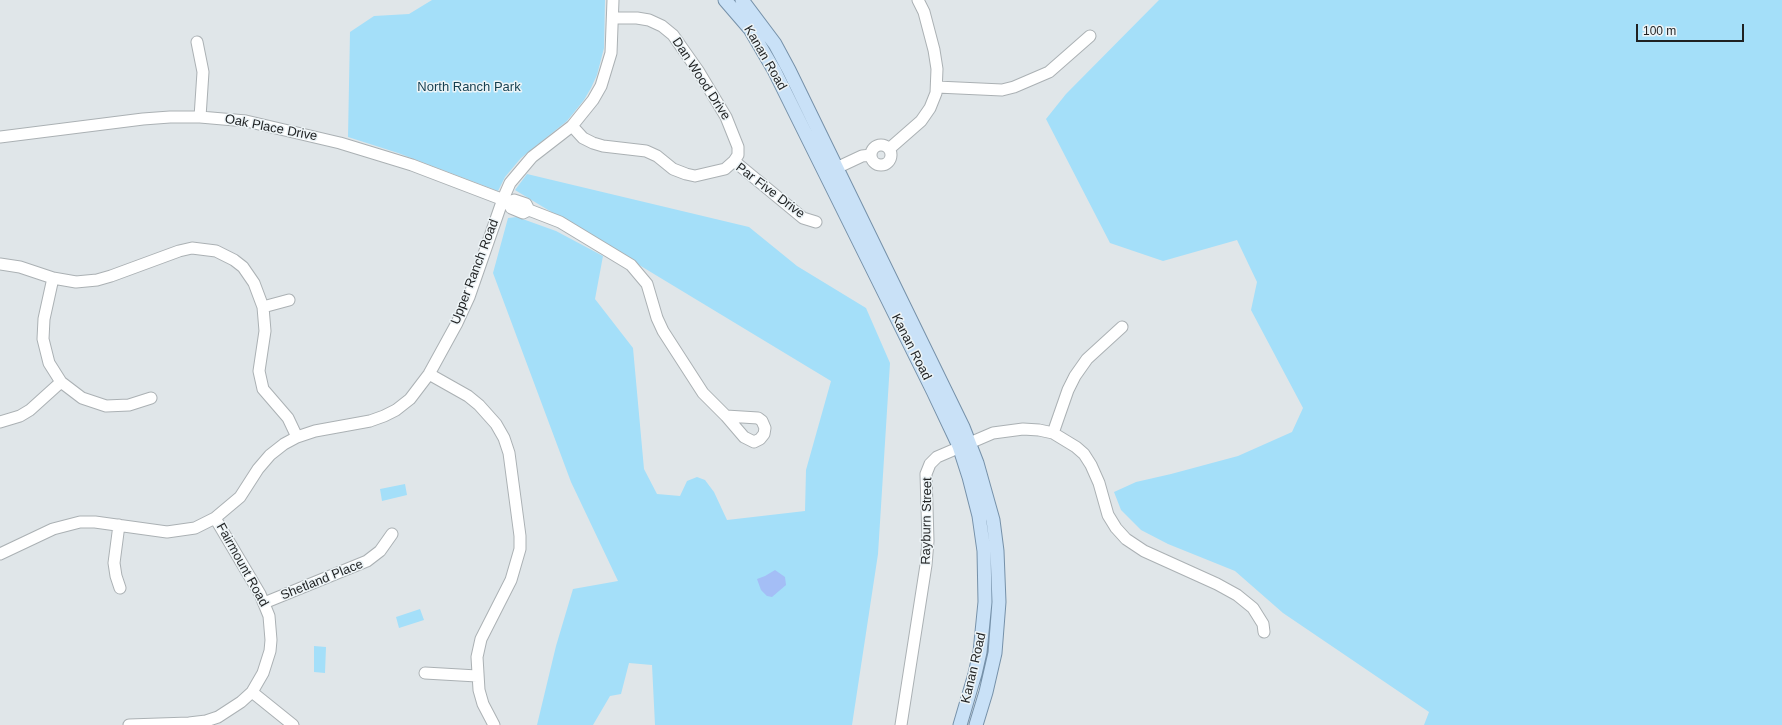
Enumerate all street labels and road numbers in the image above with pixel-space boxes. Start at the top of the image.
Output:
street label: Kanan Road [740,23,790,93]
street label: Dan Wood Drive [669,35,733,123]
street label: Oak Place Drive [223,111,319,145]
street label: Par Five Drive [732,160,808,222]
street label: Upper Ranch Road [448,217,502,327]
street label: Kanan Road [888,311,934,383]
street label: Rayburn Street [918,477,936,565]
street label: Fairmount Road [213,520,271,610]
street label: Shetland Place [279,556,365,604]
street label: Kanan Road [958,631,990,705]

